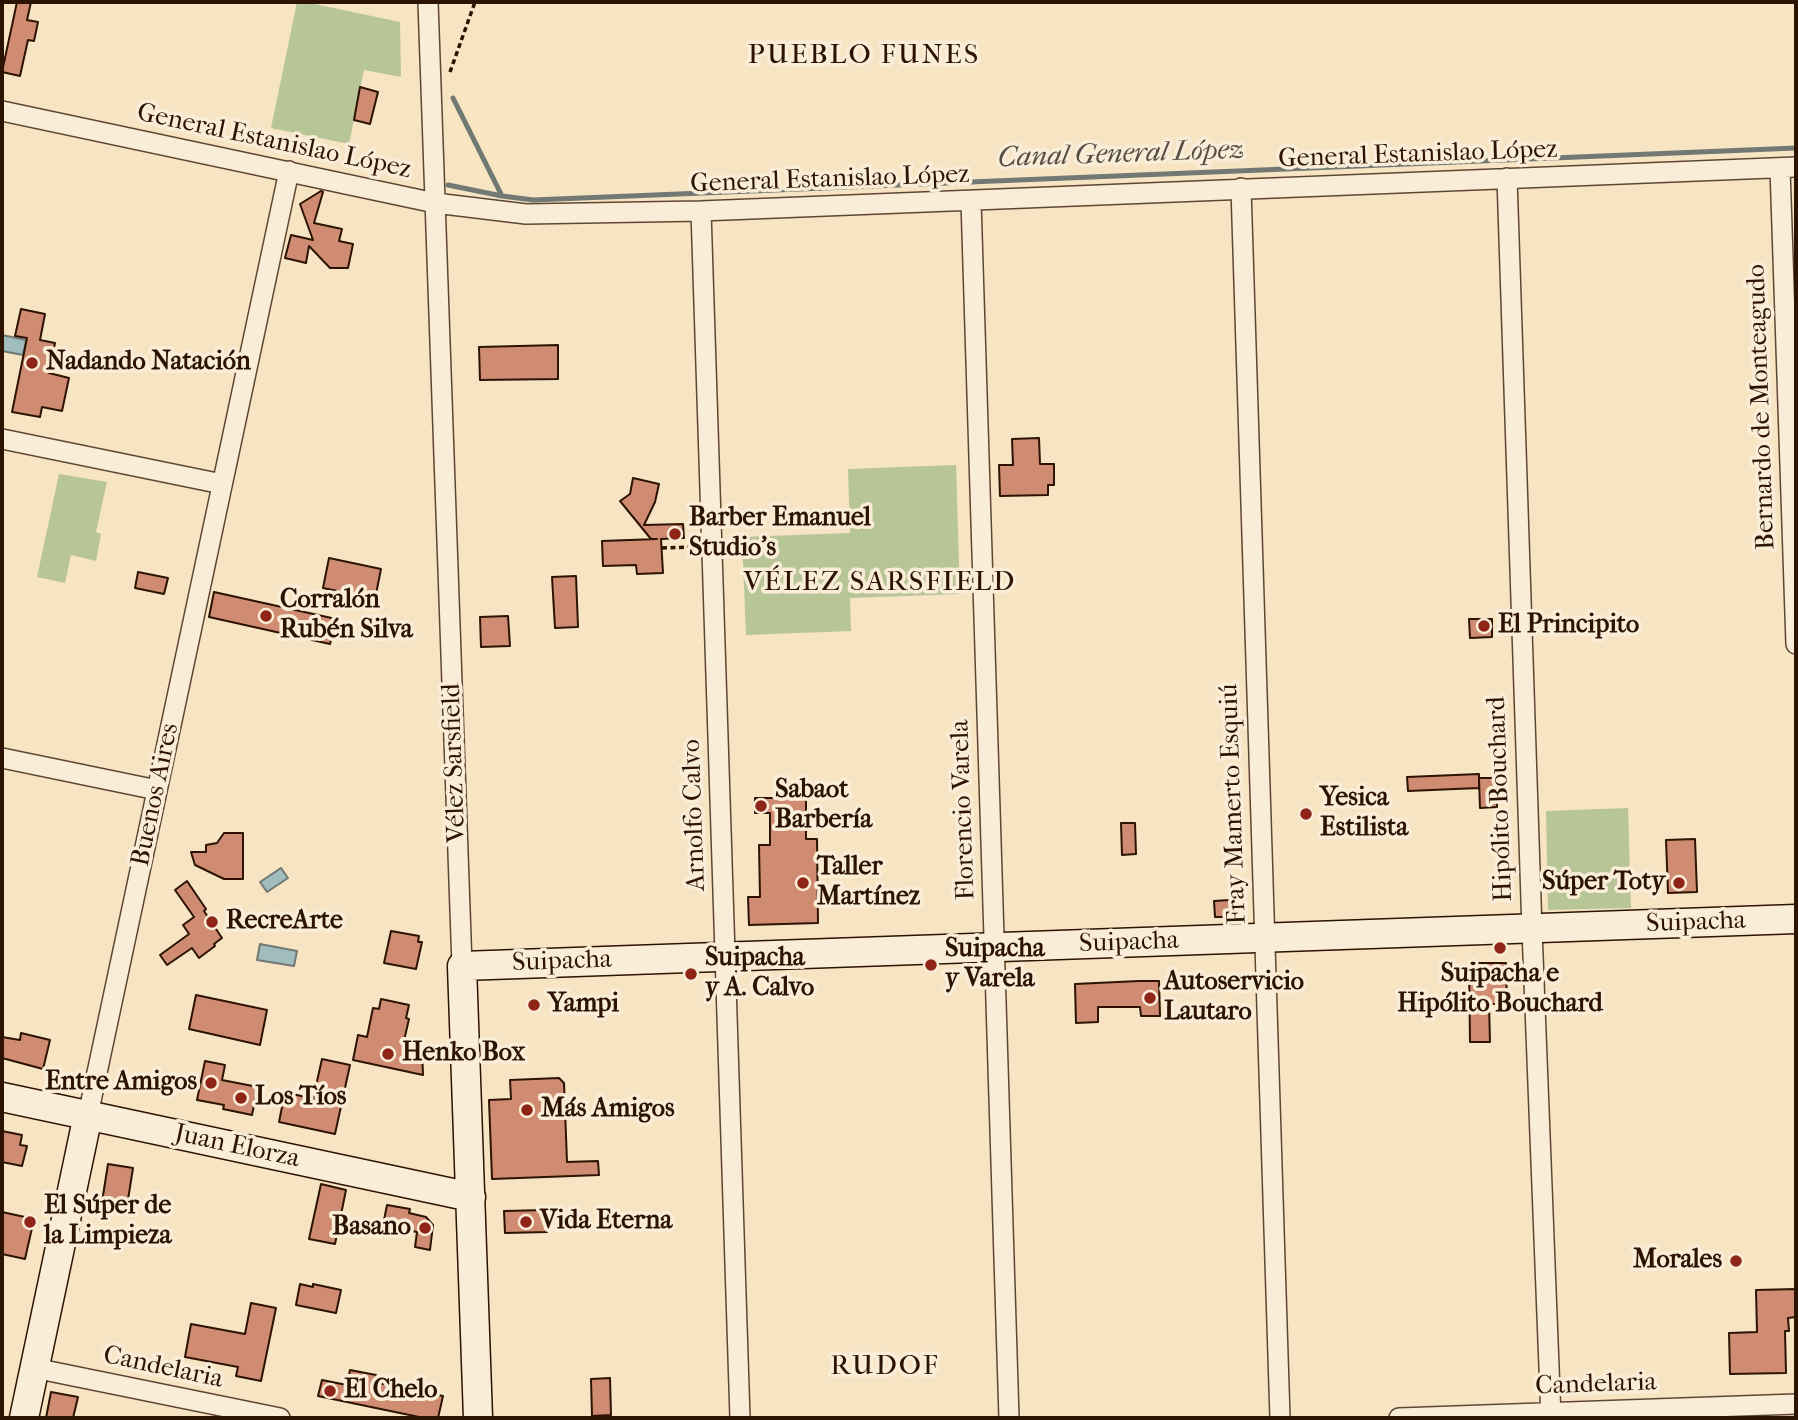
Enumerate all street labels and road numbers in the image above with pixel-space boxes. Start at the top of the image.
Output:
street label: General Estanislao López [134,98,414,186]
street label: General Estanislao López [1278,135,1558,175]
street label: General Estanislao López [690,160,970,200]
street label: Bernardo de Monteagudo [1741,264,1783,550]
street label: Vélez Sarsfield [437,683,473,843]
street label: Fray Mamerto Esquiú [1214,683,1254,925]
street label: Hipólito Bouchard [1482,696,1520,902]
street label: Florencio Varela [945,719,983,901]
street label: Buenos Aires [126,721,186,869]
street label: Arnolfo Calvo [677,739,713,891]
street label: Suipacha [1646,906,1746,940]
street label: Suipacha [1079,926,1179,960]
street label: Suipacha [512,945,612,979]
street label: Juan Elorza [172,1119,302,1175]
street label: Candelaria [100,1340,226,1396]
street label: Candelaria [1535,1367,1657,1403]

